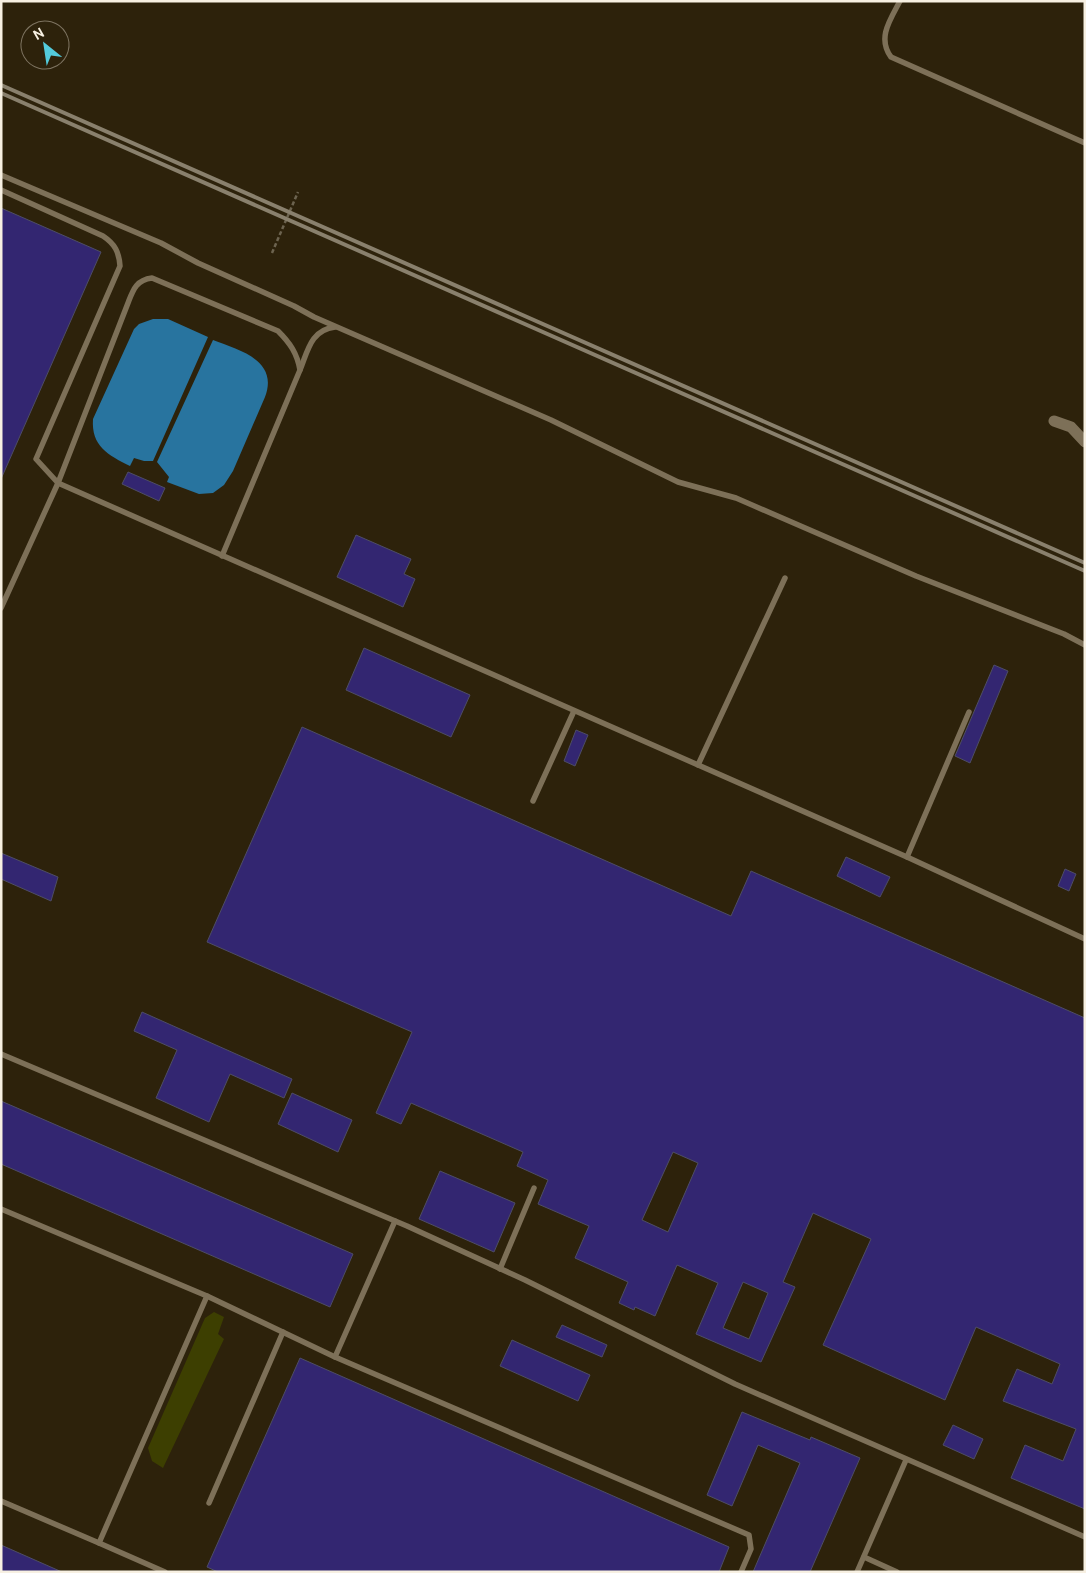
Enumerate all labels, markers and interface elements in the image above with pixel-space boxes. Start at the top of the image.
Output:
north arrow [20,20,70,70]
text: N [30,23,47,44]

